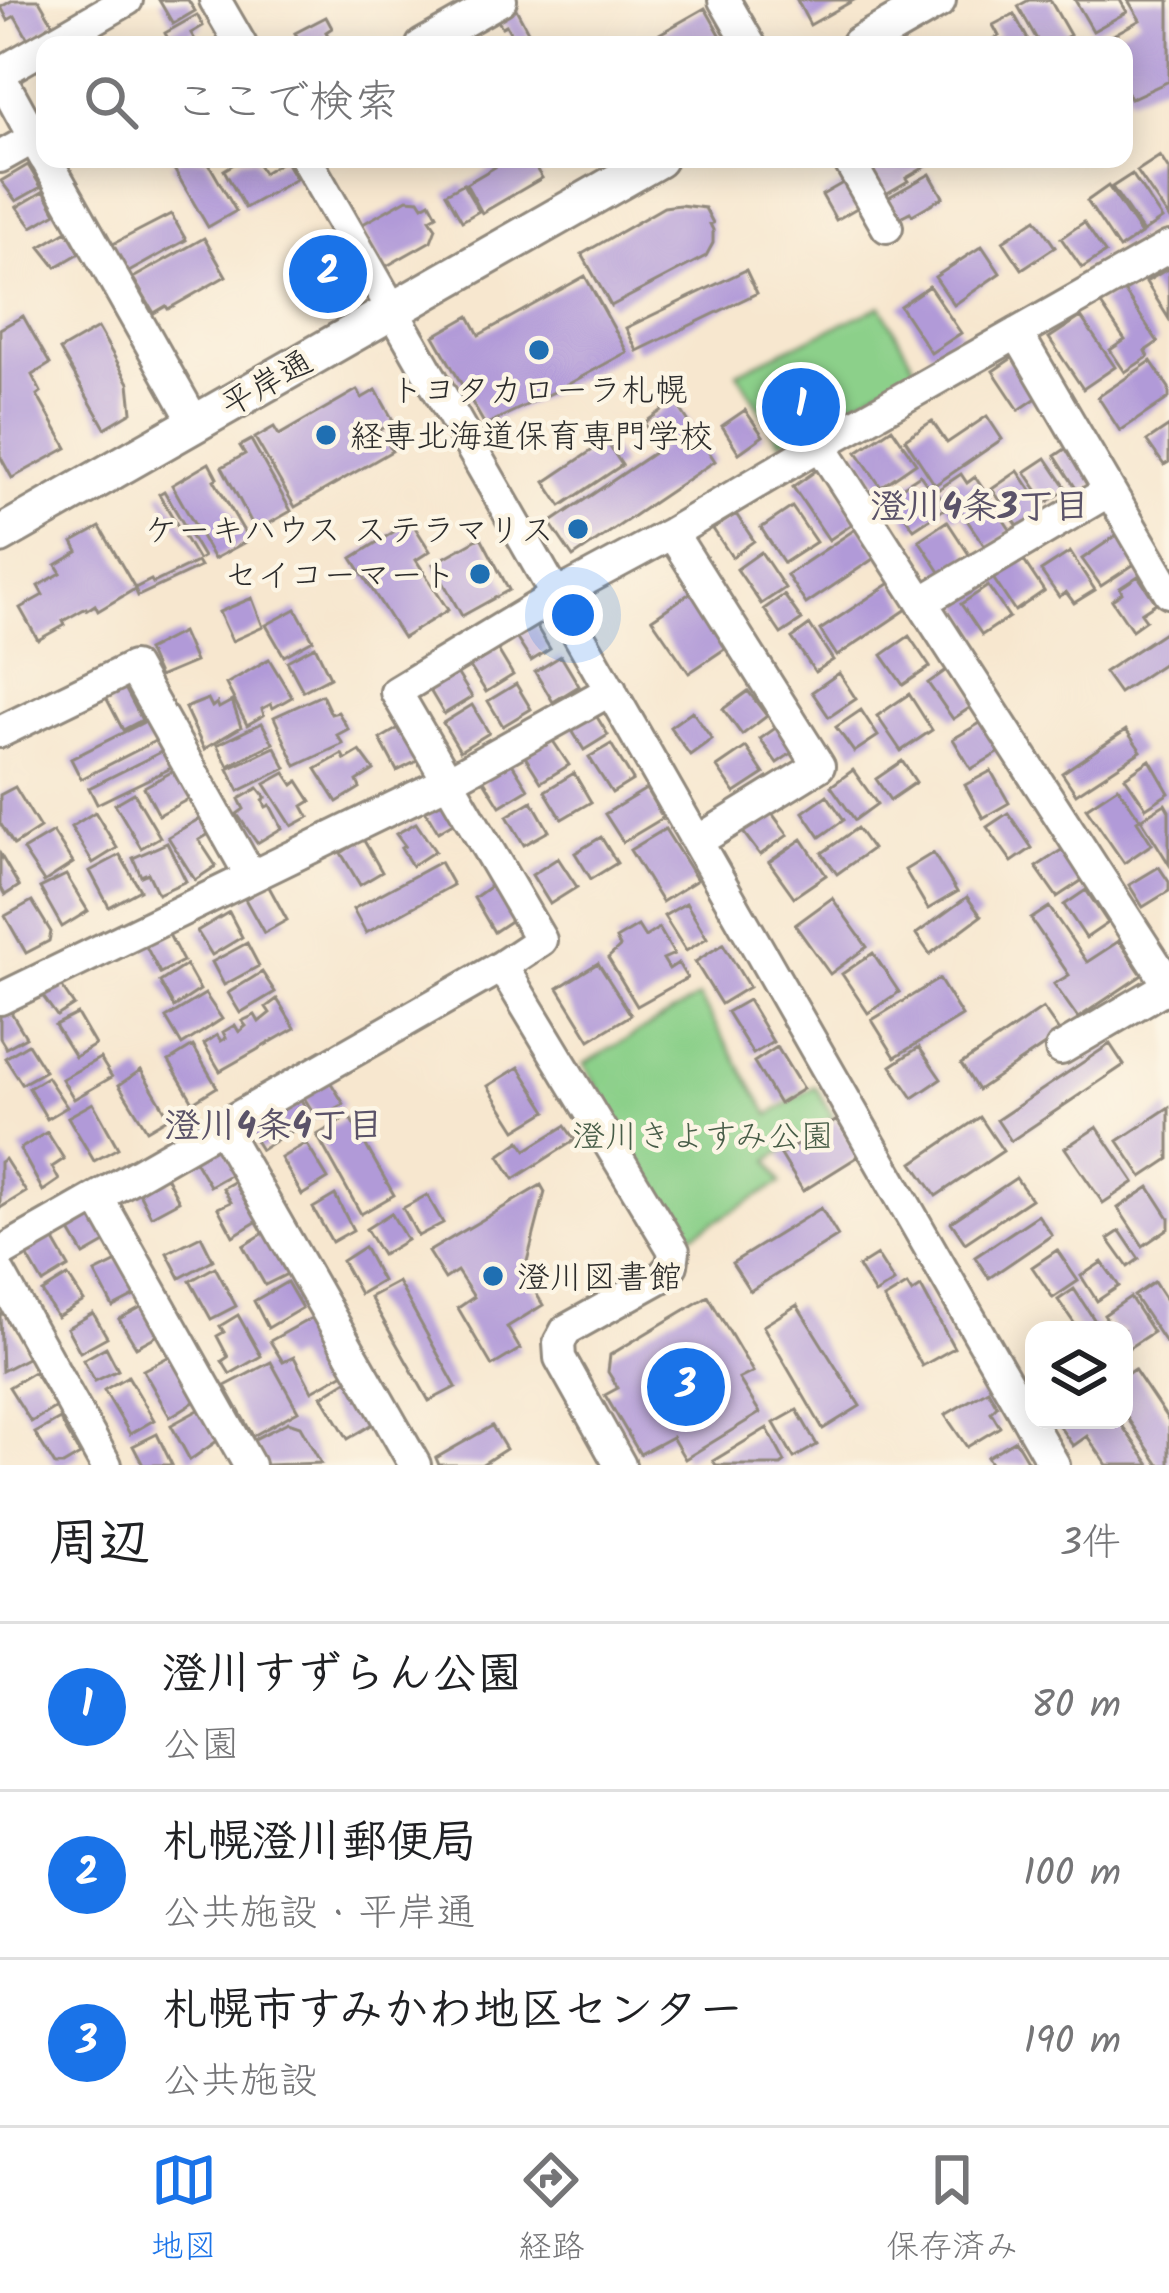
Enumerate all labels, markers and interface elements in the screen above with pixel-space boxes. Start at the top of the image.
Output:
search box [36,36,1133,168]
text: ここで検索 [174,68,399,140]
icon: search [78,69,144,135]
pin: 2 [289,229,367,319]
street label: 平岸通 [212,337,324,433]
marker: トヨタカローラ札幌 [526,337,552,363]
pin: 1 [762,362,840,452]
place label: トヨタカローラ札幌 [391,366,688,419]
place label: 経専北海道保育専門学校 [350,412,713,465]
marker: 経専北海道保育専門学校 [313,422,339,448]
district label: 澄川4条3丁目 [870,480,1090,537]
place label: ケーキハウス ステラマリス [145,506,554,559]
marker: ケーキハウス ステラマリス [565,516,591,542]
place label: セイコーマート [224,551,456,604]
marker: セイコーマート [467,561,493,587]
your location [543,585,603,645]
district label: 澄川4条4丁目 [164,1099,384,1156]
park label: 澄川きよすみ公園 [572,1112,834,1165]
place label: 澄川図書館 [517,1253,682,1306]
marker: 澄川図書館 [480,1263,506,1289]
map controls [1025,1321,1133,1429]
button: layers [1025,1321,1133,1429]
pin: 3 [647,1342,725,1432]
text: 周辺 [48,1505,150,1586]
text: 3件 [1060,1514,1121,1576]
text: 澄川すずらん公園 [162,1640,522,1712]
text: 1 [81,1676,93,1738]
text: 80 m [1031,1676,1121,1738]
text: 公園 [162,1716,240,1778]
text: 札幌澄川郵便局 [162,1808,477,1880]
text: 2 [76,1844,98,1906]
text: 100 m [1023,1844,1121,1906]
text: 公共施設 · 平岸通 [162,1884,476,1946]
text: 札幌市すみかわ地区センター [162,1976,743,2048]
text: 3 [76,2012,98,2074]
text: 190 m [1024,2012,1121,2074]
text: 公共施設 [162,2052,318,2114]
tab: 地図 [151,2147,217,2275]
tab: 経路 [518,2147,584,2275]
tab: 保存済み [886,2147,1018,2275]

